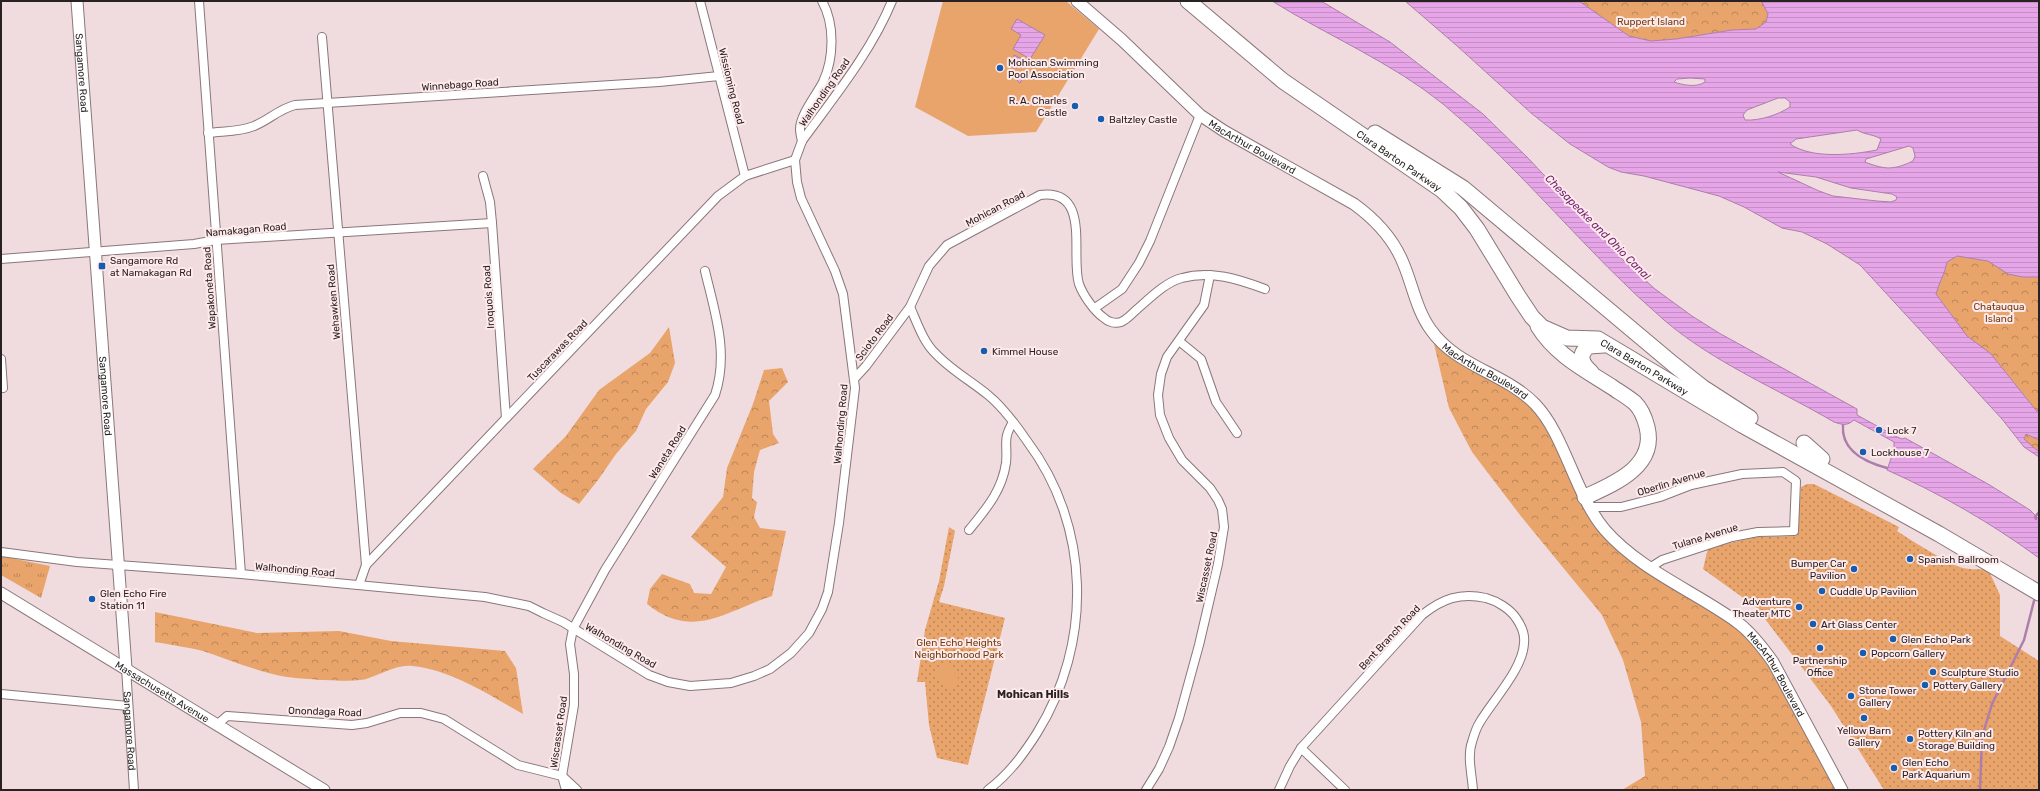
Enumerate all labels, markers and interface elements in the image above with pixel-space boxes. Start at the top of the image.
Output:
park label: Ruppert Island [1617,16,1685,28]
street label: Sangamore Road [72,33,90,113]
street label: Wissioming Road [716,47,746,126]
street label: Walhonding Road [797,56,853,129]
place label: Mohican Swimming Pool Association [1008,57,1099,81]
marker: Mohican Swimming Pool Association [995,63,1005,73]
street label: Winnebago Road [421,76,499,94]
place label: R. A. Charles Castle [1009,95,1067,119]
marker: R. A. Charles Castle [1070,101,1080,111]
marker: Baltzley Castle [1096,114,1106,124]
place label: Baltzley Castle [1109,114,1178,126]
street label: MacArthur Boulevard [1206,118,1298,177]
street label: Clara Barton Parkway [1354,128,1444,195]
water label: Chesapeake and Ohio Canal [1542,172,1653,283]
street label: Mohican Road [964,188,1027,230]
street label: Namakagan Road [205,220,287,240]
street label: Wapakoneta Road [201,246,219,330]
place label: Sangamore Rd at Namakagan Rd [110,255,192,279]
marker: Sangamore Rd at Namakagan Rd [97,261,107,271]
street label: Wehawken Road [325,264,343,340]
street label: Iroquois Road [481,265,497,329]
park label: Chatauqua Island [1973,301,2025,325]
street label: Scioto Road [853,312,896,363]
street label: Tuscarawas Road [525,317,590,384]
street label: Clara Barton Parkway [1598,337,1691,399]
street label: MacArthur Boulevard [1439,341,1530,402]
marker: Kimmel House [979,346,989,356]
place label: Kimmel House [992,346,1059,358]
street label: Sangamore Road [96,356,114,436]
street label: Walhonding Road [832,384,850,465]
street label: Waneta Road [647,424,689,481]
marker: Lock 7 [1874,425,1884,435]
place label: Lock 7 [1887,425,1916,437]
marker: Lockhouse 7 [1858,447,1868,457]
place label: Lockhouse 7 [1871,447,1929,459]
street label: Oberlin Avenue [1636,467,1707,499]
street label: Tulane Avenue [1671,521,1740,553]
street label: Wiscasset Road [1194,531,1220,604]
marker: Spanish Ballroom [1905,554,1915,564]
place label: Spanish Ballroom [1918,554,1999,566]
place label: Bumper Car Pavilion [1791,558,1846,582]
street label: Walhonding Road [254,561,335,579]
marker: Bumper Car Pavilion [1849,564,1859,574]
marker: Cuddle Up Pavilion [1817,586,1827,596]
place label: Cuddle Up Pavilion [1830,586,1917,598]
place label: Glen Echo Fire Station 11 [100,588,167,612]
marker: Glen Echo Fire Station 11 [87,594,97,604]
place label: Adventure Theater MTC [1732,596,1791,620]
marker: Adventure Theater MTC [1794,602,1804,612]
street label: Bent Branch Road [1357,603,1423,673]
marker: Art Glass Center [1808,619,1818,629]
place label: Art Glass Center [1821,619,1897,631]
street label: Walhonding Road [583,621,658,671]
street label: MacArthur Boulevard [1744,629,1806,719]
marker: Glen Echo Park [1888,634,1898,644]
place label: Glen Echo Park [1901,634,1972,646]
park label: Glen Echo Heights Neighborhood Park [914,637,1004,661]
marker: Partnership Office [1815,643,1825,653]
marker: Popcorn Gallery [1858,648,1868,658]
place label: Popcorn Gallery [1871,648,1945,660]
place label: Partnership Office [1793,655,1847,679]
street label: Massachusetts Avenue [113,659,211,726]
marker: Sculpture Studio [1928,667,1938,677]
place label: Sculpture Studio [1941,667,2019,679]
marker: Pottery Gallery [1920,680,1930,690]
place label: Pottery Gallery [1933,680,2003,692]
place label: Stone Tower Gallery [1859,685,1917,709]
district label: Mohican Hills [997,688,1069,701]
street label: Sangamore Road [121,691,138,771]
marker: Stone Tower Gallery [1846,691,1856,701]
street label: Wiscasset Road [548,695,570,769]
street label: Onondaga Road [288,705,362,719]
marker: Yellow Barn Gallery [1859,713,1869,723]
place label: Yellow Barn Gallery [1837,725,1891,749]
place label: Pottery Kiln and Storage Building [1918,728,1995,752]
marker: Pottery Kiln and Storage Building [1905,734,1915,744]
place label: Glen Echo Park Aquarium [1902,757,1970,781]
marker: Glen Echo Park Aquarium [1889,763,1899,773]

